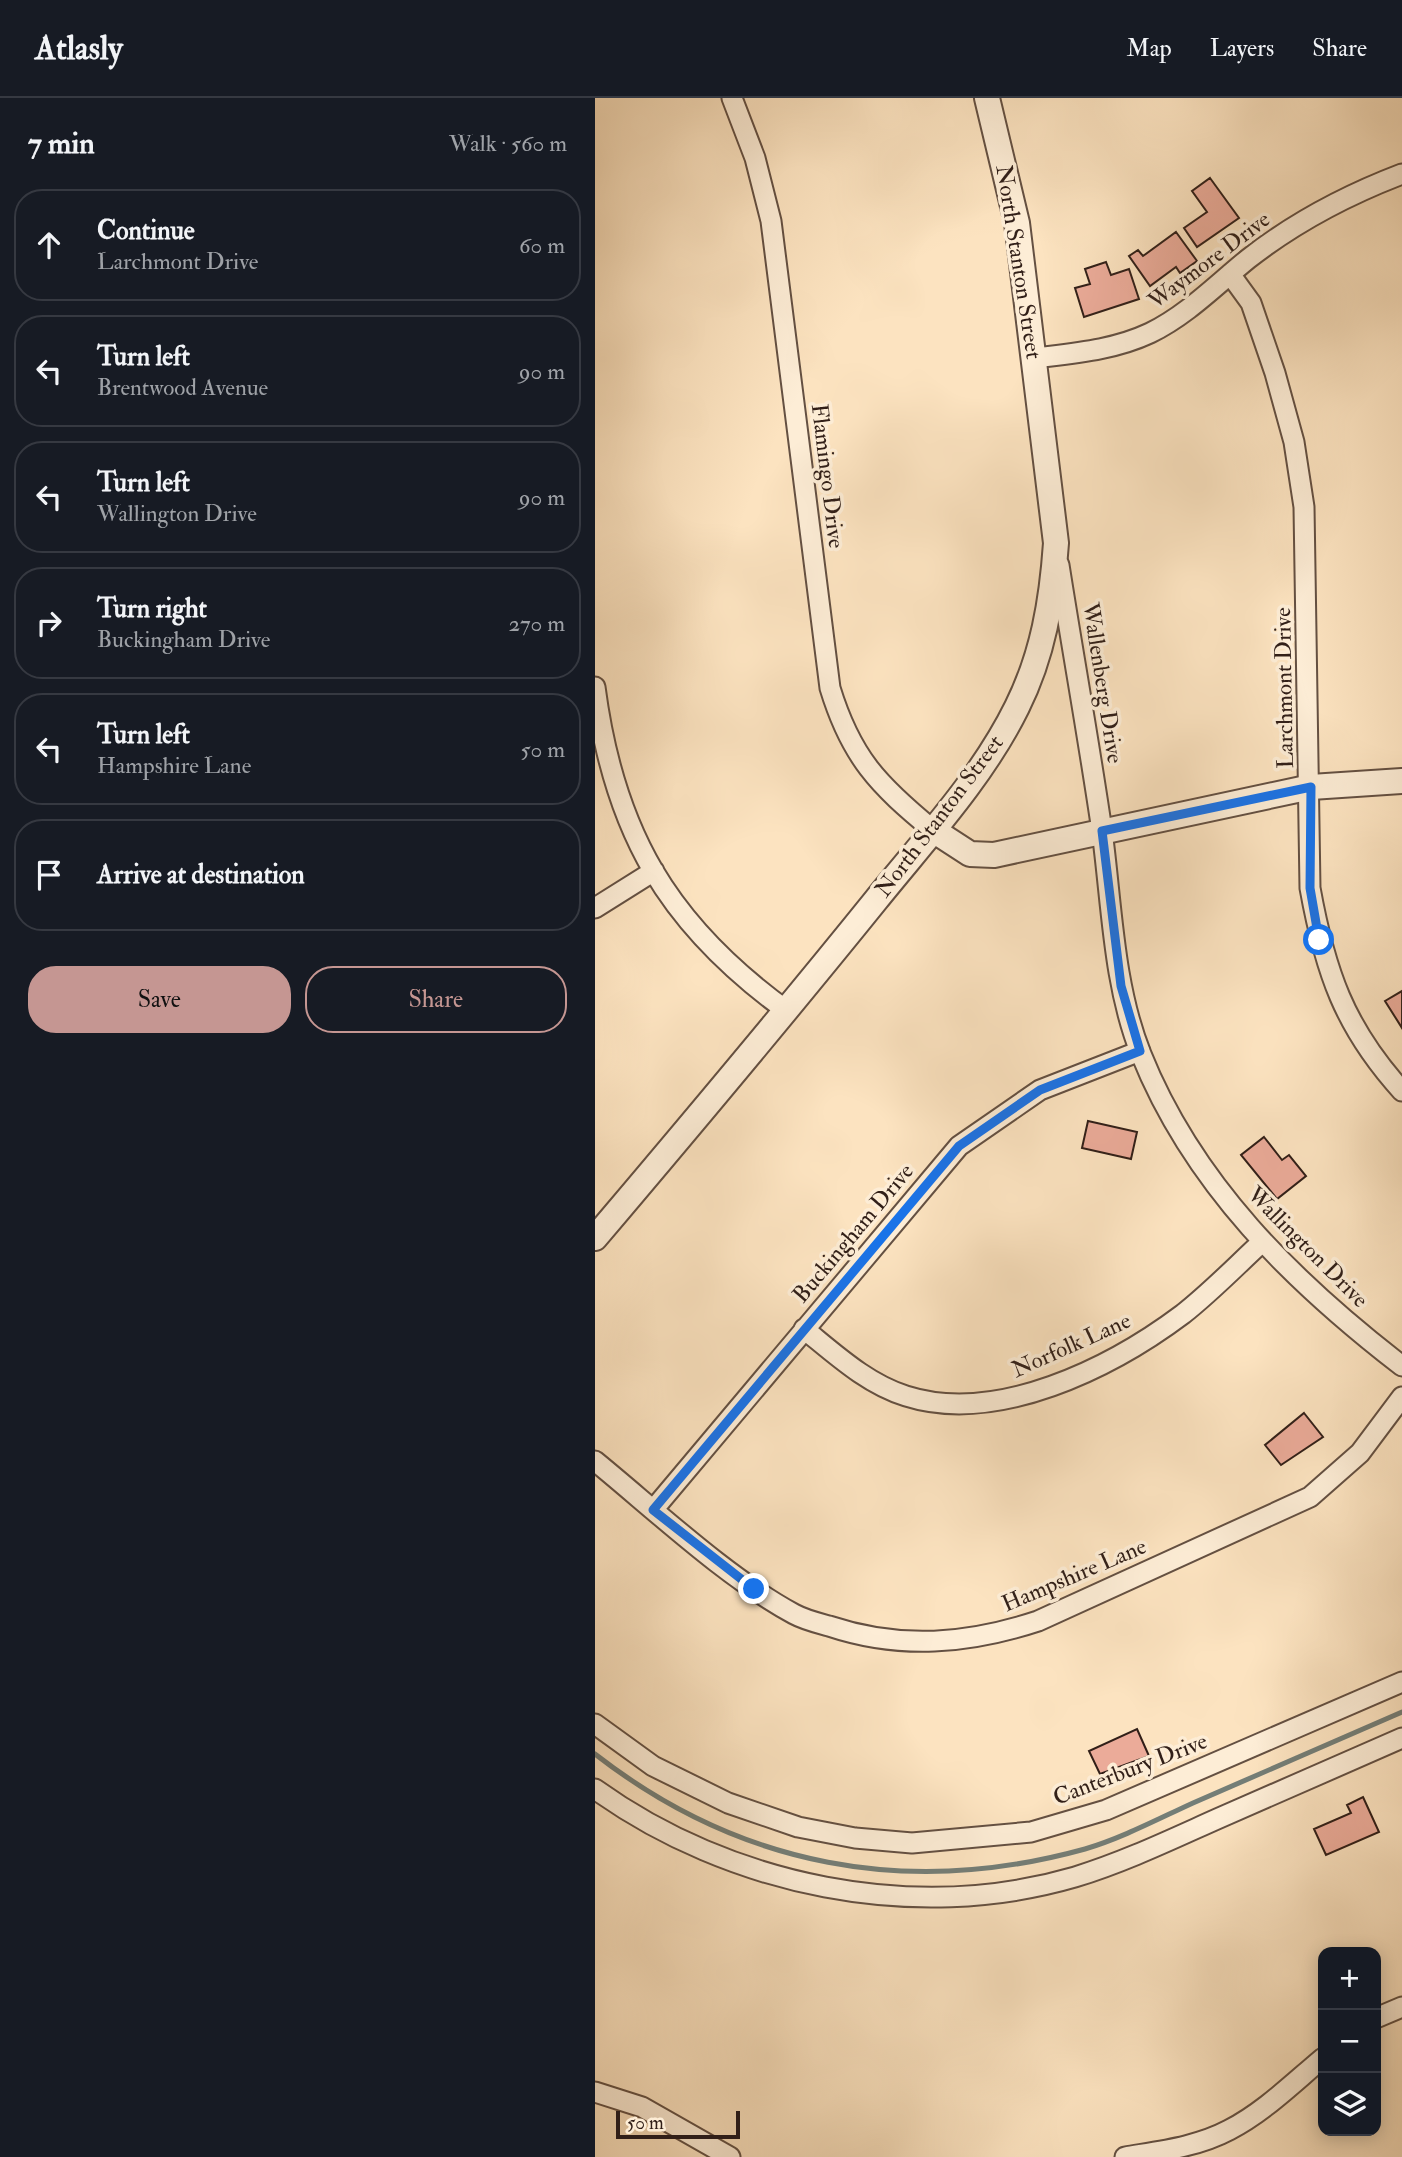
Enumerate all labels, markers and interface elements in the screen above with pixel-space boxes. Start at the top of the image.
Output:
text: Atlasly [35,28,123,69]
text: Map [1127,33,1172,64]
text: Layers [1210,33,1274,64]
text: Share [1312,33,1367,64]
text: 7 min [28,125,95,162]
text: Walk · 560 m [449,129,567,158]
street label: North Stanton Street [989,163,1049,361]
street label: Waymore Drive [1141,205,1276,316]
text: Continue [97,215,195,247]
icon: ahead [30,226,68,264]
text: 60 m [519,231,565,260]
text: Larchmont Drive [97,247,258,276]
text: Turn left [97,341,190,373]
icon: left [30,352,68,390]
text: 90 m [519,357,565,386]
text: Brentwood Avenue [97,373,268,402]
street label: Flamingo Drive [805,402,851,550]
text: Turn left [97,467,190,499]
icon: left [30,478,68,516]
text: 90 m [519,483,565,512]
text: Wallington Drive [97,499,257,528]
text: Turn right [97,593,207,625]
street label: Wallenberg Drive [1076,600,1130,766]
icon: right [30,604,68,642]
street label: Larchmont Drive [1268,607,1300,769]
text: 270 m [508,609,565,638]
text: Buckingham Drive [97,625,270,654]
text: Turn left [97,719,190,751]
street label: North Stanton Street [868,729,1010,903]
icon: left [30,730,68,768]
text: 50 m [521,735,565,764]
text: Hampshire Lane [97,751,251,780]
icon: arrive [30,856,68,894]
text: Arrive at destination [97,859,305,891]
route start [1303,924,1334,955]
button: Save [28,966,291,1033]
button: Share [305,966,567,1033]
street label: Buckingham Drive [786,1157,920,1309]
street label: Wallington Drive [1241,1180,1375,1314]
street label: Norfolk Lane [1007,1306,1135,1384]
street label: Hampshire Lane [997,1531,1151,1619]
route end [738,1573,769,1604]
street label: Canterbury Drive [1049,1726,1212,1812]
map controls [1318,1947,1381,2136]
button: + [1318,1947,1381,2010]
button: − [1318,2010,1381,2073]
button: layers [1318,2073,1381,2136]
scale bar [616,2108,740,2140]
text: 50 m [627,2111,664,2135]

